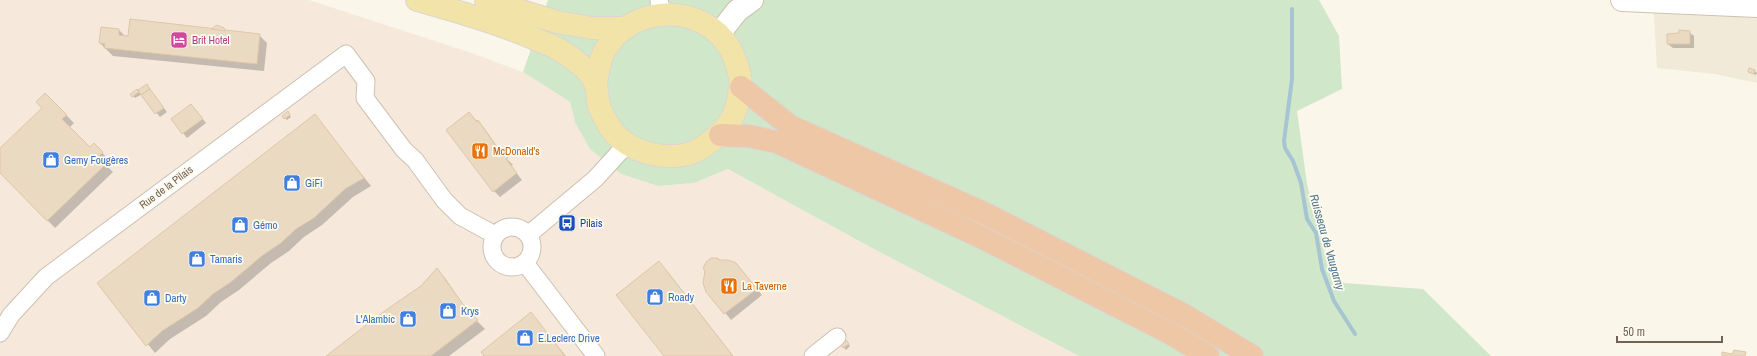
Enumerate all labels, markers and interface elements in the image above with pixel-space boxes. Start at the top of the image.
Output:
hotel icon: Brit Hotel [169,30,189,50]
place label: Brit Hotel [192,33,230,47]
restaurant icon: McDonald's [470,141,490,161]
place label: McDonald's [493,144,540,158]
shop icon: Gemy Fougères [41,150,61,170]
place label: Gemy Fougères [64,153,129,167]
street label: Rue de la Pilais [136,162,196,212]
shop icon: GiFi [282,173,302,193]
place label: GiFi [305,176,323,190]
water label: Ruisseau de Vaugarny [1306,192,1349,293]
bus stop icon: Pilais [557,213,577,233]
shop icon: Gémo [230,215,250,235]
place label: Pilais [580,216,603,230]
place label: Gémo [253,218,278,232]
shop icon: Tamaris [187,249,207,269]
place label: Tamaris [210,252,243,266]
restaurant icon: La Taverne [719,276,739,296]
place label: La Taverne [742,279,787,293]
shop icon: Roady [645,287,665,307]
shop icon: Darty [142,288,162,308]
place label: Roady [668,290,695,304]
place label: Darty [165,291,187,305]
shop icon: Krys [438,301,458,321]
place label: Krys [461,304,480,318]
shop icon: L'Alambic [398,309,418,329]
place label: L'Alambic [356,312,395,326]
scale bar [1617,318,1722,344]
text: 50 m [1623,324,1645,340]
shop icon: E.Leclerc Drive [515,328,535,348]
place label: E.Leclerc Drive [538,331,600,345]

